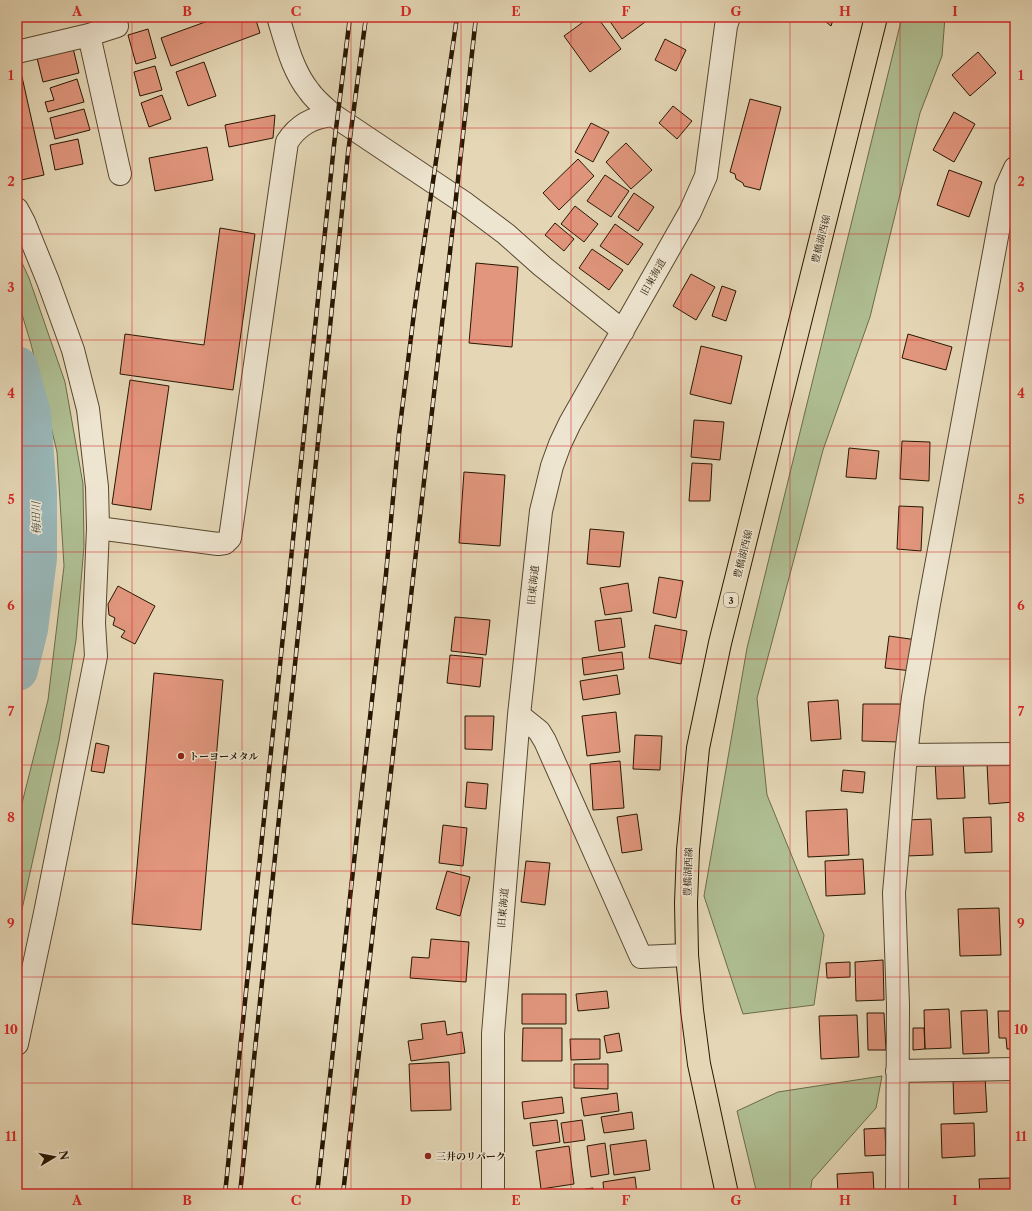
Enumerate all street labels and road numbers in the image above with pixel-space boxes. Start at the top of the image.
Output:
street label: 豊橋湖西線 [809,213,833,265]
street label: 旧東海道 [638,256,668,298]
street label: 豊橋湖西線 [731,528,755,580]
street label: 旧東海道 [524,564,542,606]
road number: 3 [724,593,738,607]
street label: 豊橋湖西線 [681,847,695,897]
street label: 旧東海道 [495,888,511,928]

